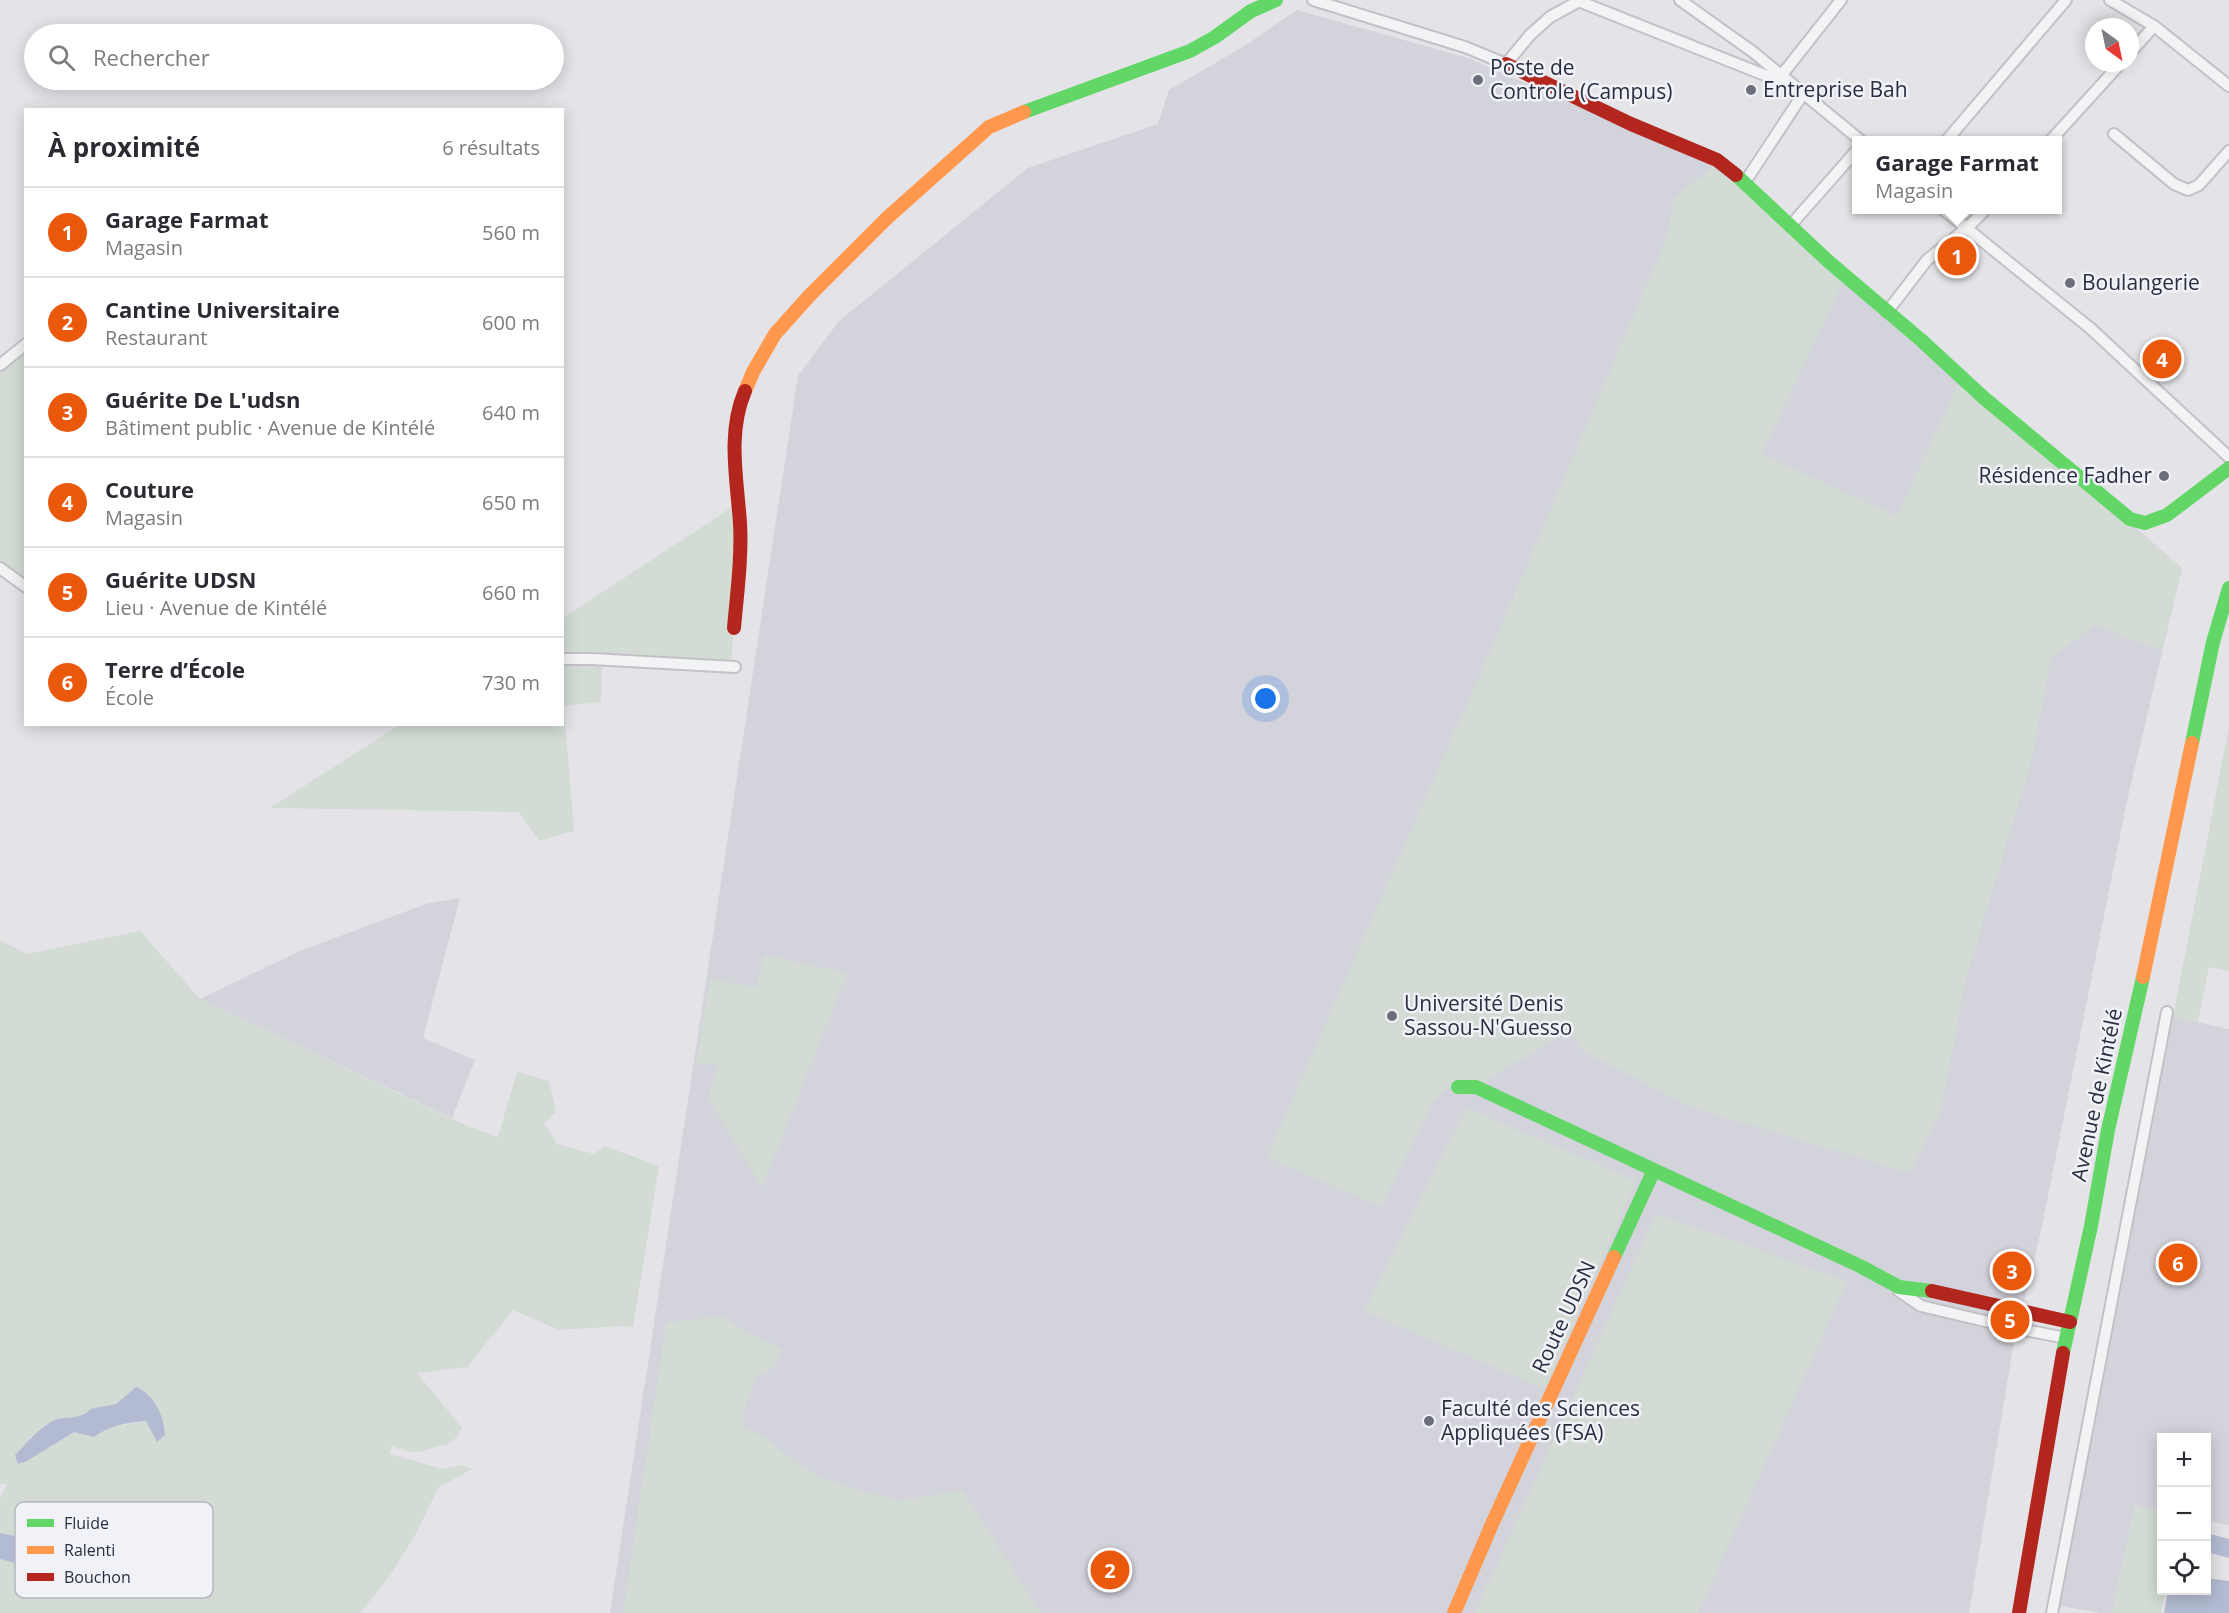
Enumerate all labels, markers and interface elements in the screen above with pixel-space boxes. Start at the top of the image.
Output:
north arrow [2085,18,2139,72]
search box [24,24,564,90]
icon: search [45,41,78,74]
text: Rechercher [93,42,210,72]
place label: Poste de Controle (Campus) [1490,53,1672,105]
marker: Poste de Controle (Campus) [1471,73,1485,87]
place label: Entreprise Bah [1763,75,1908,103]
marker: Entreprise Bah [1744,83,1758,97]
text: À proximité [48,129,200,165]
text: 6 résultats [442,134,540,161]
popup [1852,136,2062,214]
text: Garage Farmat [1875,147,2039,177]
text: Magasin [1875,177,1953,204]
text: Garage Farmat [105,204,268,234]
text: 1 [62,219,73,246]
text: 560 m [482,219,540,246]
text: Magasin [105,234,183,261]
pin: 1 [1938,234,1976,278]
place label: Boulangerie [2082,268,2200,296]
marker: Boulangerie [2063,276,2077,290]
text: Cantine Universitaire [105,294,340,324]
text: 2 [62,309,73,336]
text: 600 m [482,309,540,336]
text: Restaurant [105,324,207,351]
pin: 4 [2142,336,2182,382]
text: Guérite De L'udsn [105,384,300,414]
text: 3 [62,399,73,426]
text: 640 m [482,399,540,426]
text: Bâtiment public · Avenue de Kintélé [105,414,435,441]
place label: Résidence Fadher [1979,461,2152,489]
marker: Résidence Fadher [2157,469,2171,483]
text: Couture [105,474,194,504]
text: 4 [62,489,73,516]
text: 650 m [482,489,540,516]
text: Magasin [105,504,183,531]
text: Guérite UDSN [105,564,256,594]
text: 5 [62,579,73,606]
text: 660 m [482,579,540,606]
text: Lieu · Avenue de Kintélé [105,594,327,621]
text: Terre d’École [105,654,245,684]
text: 6 [62,669,73,696]
text: 730 m [482,669,540,696]
text: École [105,684,154,711]
your location [1251,684,1280,713]
place label: Université Denis Sassou-N'Guesso [1404,989,1572,1041]
street label: Avenue de Kintélé [2064,1006,2128,1184]
marker: Université Denis Sassou-N'Guesso [1385,1009,1399,1023]
pin: 6 [2158,1240,2198,1286]
pin: 3 [1992,1248,2032,1294]
street label: Route UDSN [1525,1256,1601,1377]
pin: 5 [1990,1298,2030,1342]
place label: Faculté des Sciences Appliquées (FSA) [1441,1394,1640,1446]
marker: Faculté des Sciences Appliquées (FSA) [1422,1414,1436,1428]
map controls [2157,1433,2211,1595]
button: + [2157,1433,2211,1487]
button: − [2157,1487,2211,1541]
legend [15,1502,213,1598]
text: Fluide [64,1512,109,1534]
text: Ralenti [64,1539,115,1561]
button: locate [2157,1541,2211,1595]
pin: 2 [1090,1548,1130,1592]
text: Bouchon [64,1566,131,1588]

